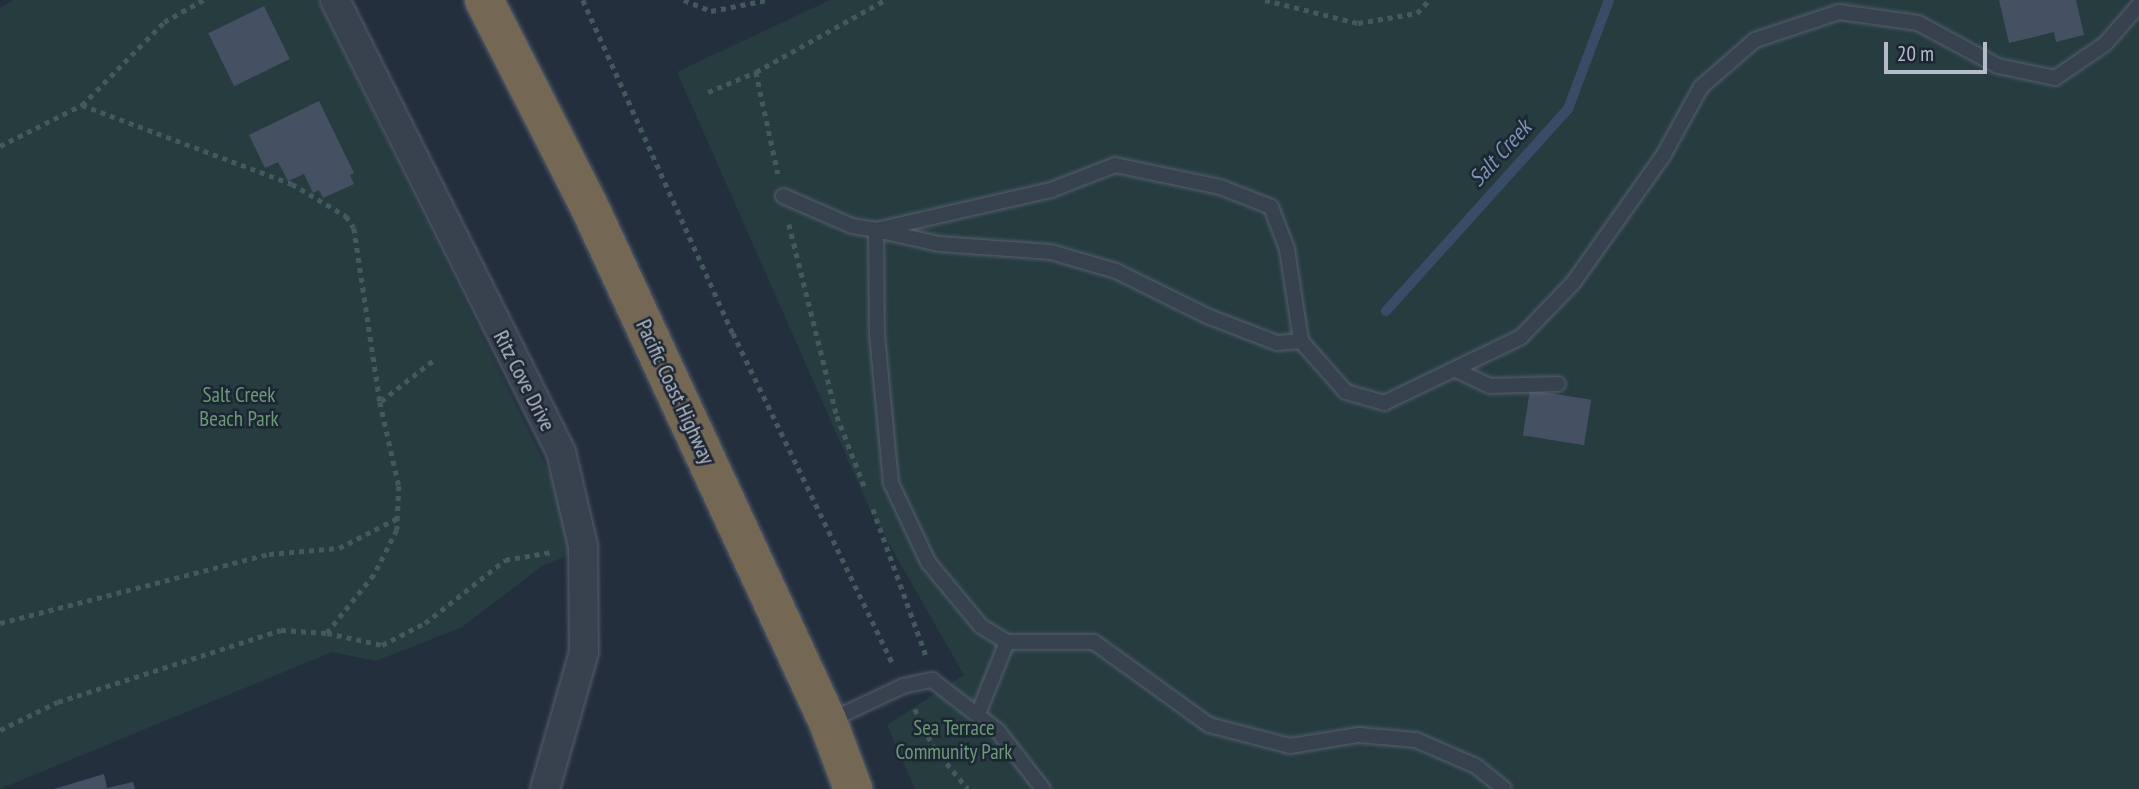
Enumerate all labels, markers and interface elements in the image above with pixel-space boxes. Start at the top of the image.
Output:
scale bar [1887,28,1990,72]
text: 20 m [1897,40,1934,67]
water label: Salt Creek [1463,114,1537,192]
street label: Pacific Coast Highway [630,315,720,469]
street label: Ritz Cove Drive [488,326,560,436]
park label: Salt Creek Beach Park [199,382,279,432]
park label: Sea Terrace Community Park [895,715,1013,765]

